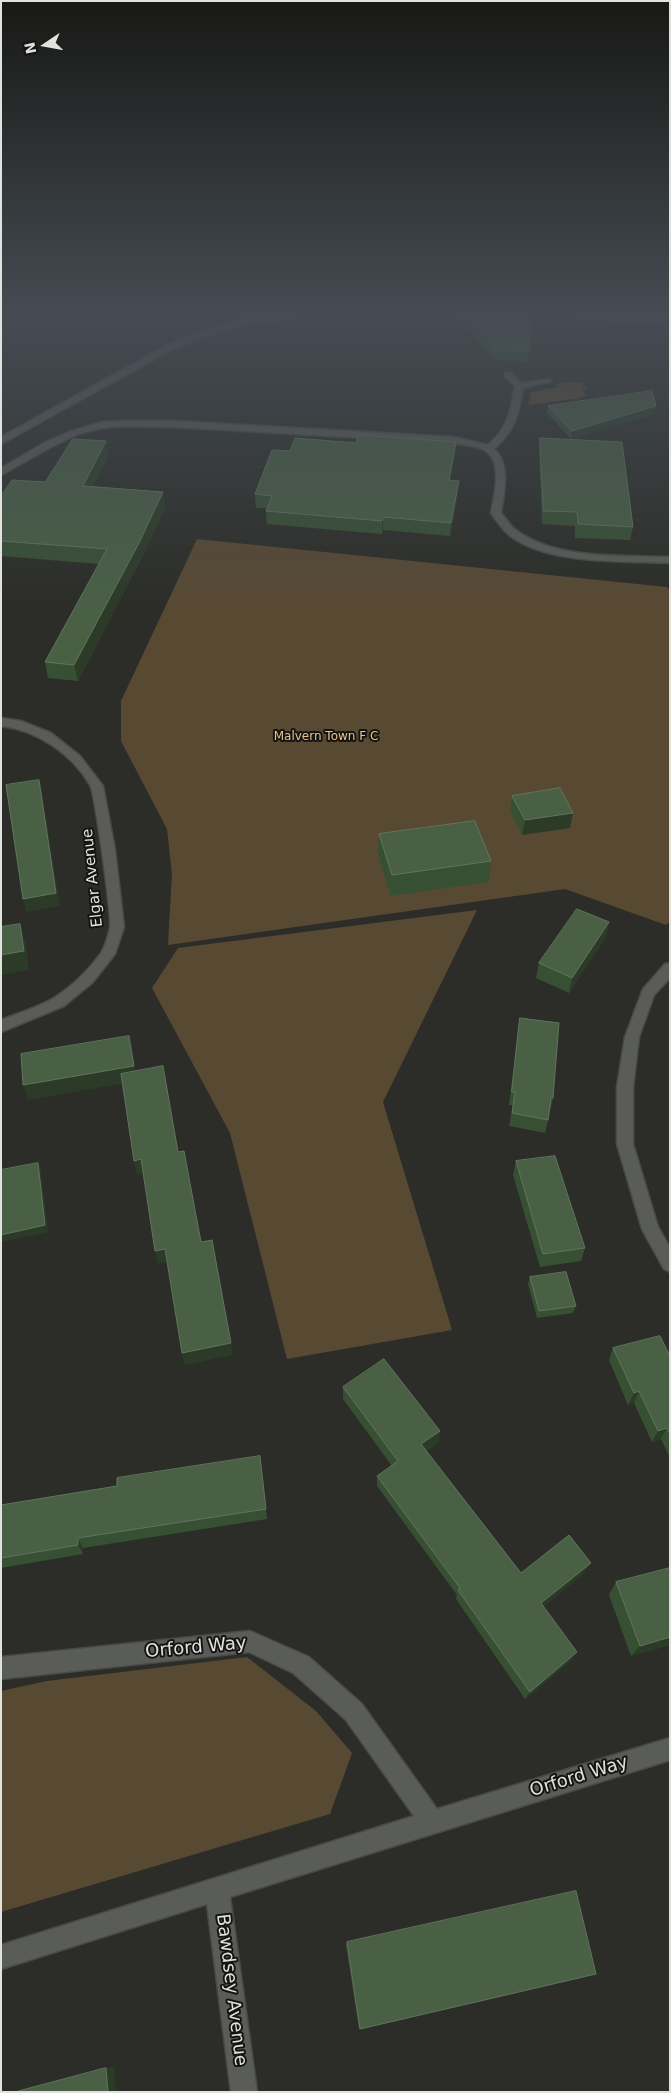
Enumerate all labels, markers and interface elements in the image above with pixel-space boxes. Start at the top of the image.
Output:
north arrow [20,20,70,70]
text: N [21,41,39,56]
park label: Malvern Town F C [274,730,378,744]
street label: Elgar Avenue [79,828,107,928]
street label: Orford Way [145,1633,247,1663]
street label: Orford Way [527,1752,631,1802]
street label: Bawdsey Avenue [211,1913,251,2067]

